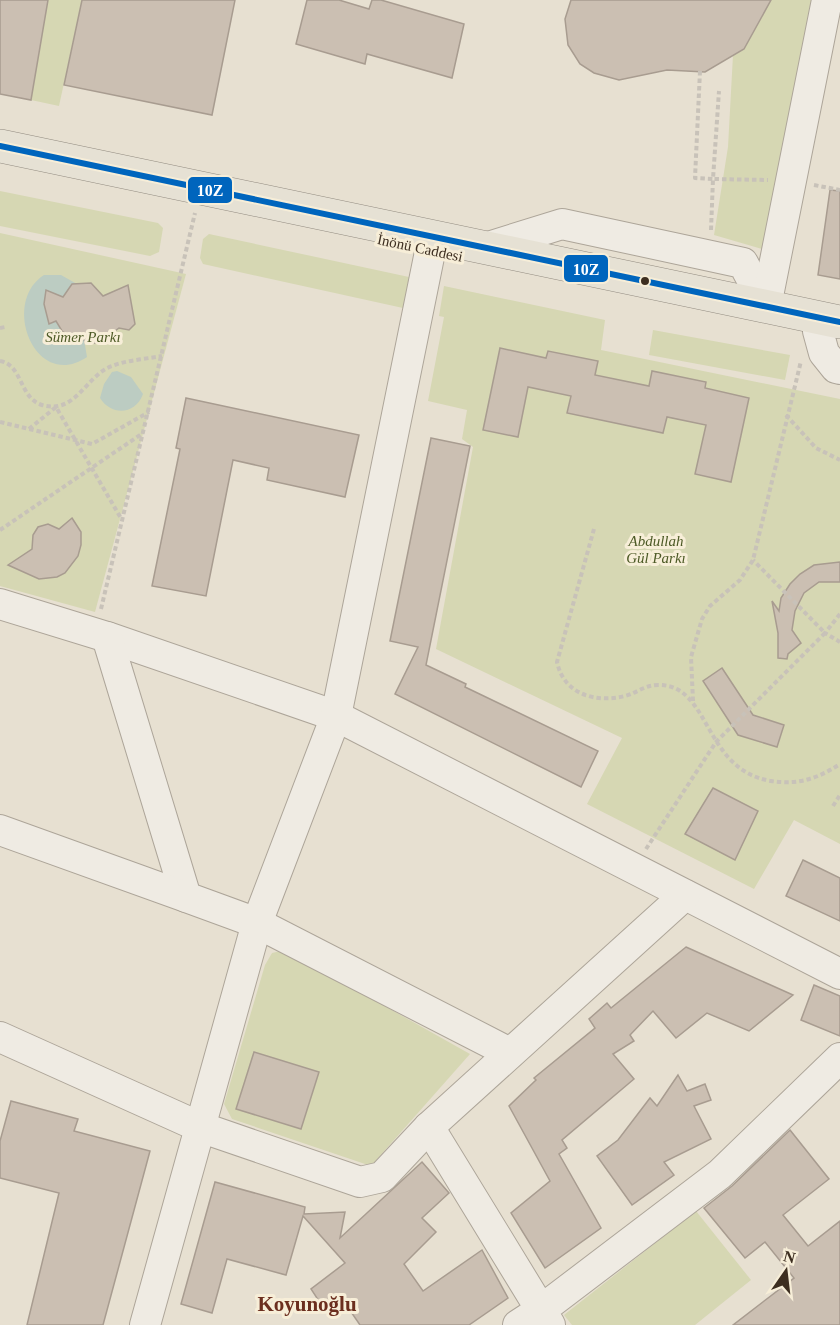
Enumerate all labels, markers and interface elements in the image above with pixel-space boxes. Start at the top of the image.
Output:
line badge: 10Z [187,176,233,204]
text: 10Z [197,182,223,199]
street label: İnönü Caddesi [376,231,464,265]
line badge: 10Z [563,254,609,283]
text: 10Z [573,261,599,278]
unlabelled marker [639,275,651,287]
park label: Sümer Parkı [45,329,121,345]
park label: Abdullah Gül Parkı [626,533,686,566]
north arrow [756,1241,816,1301]
text: N [782,1247,798,1267]
district label: Koyunoğlu [257,1292,357,1316]

